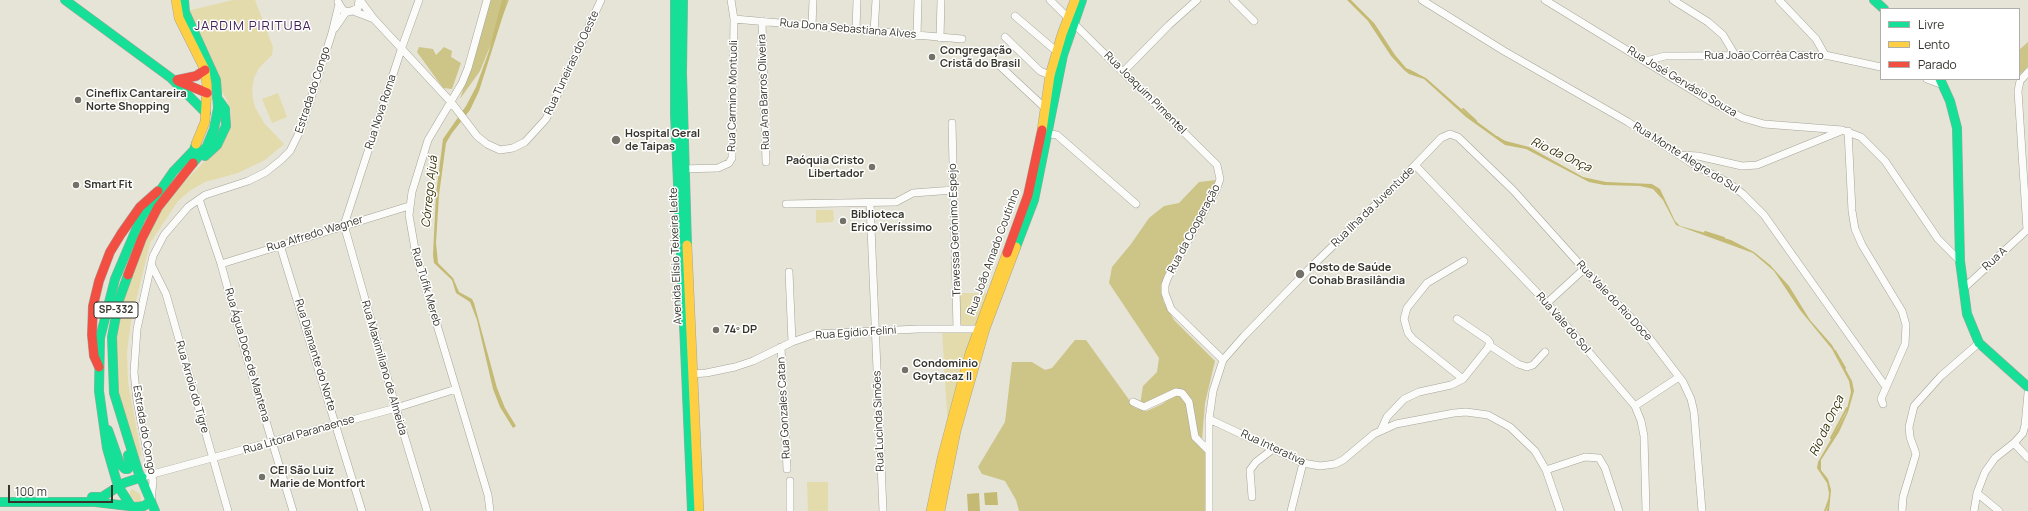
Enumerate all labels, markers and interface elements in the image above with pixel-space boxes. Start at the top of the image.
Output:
legend [1880,8,2020,80]
street label: Rua Tuneiras do Oeste [542,9,602,117]
street label: Rua Dona Sebastiana Alves [779,16,917,42]
text: Livre [1918,16,1944,33]
district label: JARDIM PIRITUBA [194,18,312,34]
street label: Rua Ana Barros Oliveira [755,34,773,150]
text: Lento [1918,36,1950,53]
street label: Rua Carmino Montuoli [725,40,741,152]
place label: Congregação Cristã do Brasil [940,44,1020,70]
street label: Rua José Gervásio Souza [1625,44,1739,120]
street label: Estrada do Congo [293,45,333,135]
street label: Rua Joaquim Pimentel [1101,49,1189,137]
street label: Rua João Corrêa Castro [1704,49,1824,63]
marker: Congregação Cristã do Brasil [927,52,937,62]
text: Parado [1918,56,1957,73]
street label: Rua Nova Roma [363,73,399,151]
place label: Cineflix Cantareira Norte Shopping [86,87,187,113]
marker: Cineflix Cantareira Norte Shopping [73,95,83,105]
street label: Rua Monte Alegre do Sul [1630,120,1742,196]
place label: Hospital Geral de Taipas [625,127,700,153]
marker: Hospital Geral de Taipas [610,134,622,146]
water label: Rio da Onça [1528,135,1594,175]
place label: Paóquia Cristo Libertador [786,154,864,180]
water label: Córrego Ajuá [419,155,441,229]
marker: Paóquia Cristo Libertador [867,162,877,172]
street label: Travessa Gerônimo Espejo [946,163,964,297]
street label: Rua Ilha da Juventude [1329,164,1417,250]
place label: Smart Fit [84,178,132,192]
marker: Smart Fit [71,180,81,190]
street label: Rua da Cooperação [1165,182,1223,276]
street label: Avenida Elísio Teixeira Leite [667,187,685,325]
street label: Rua João Amado Coutinho [965,187,1023,317]
place label: Biblioteca Erico Veríssimo [851,208,932,234]
street label: Rua Alfredo Wagner [265,213,365,255]
marker: Biblioteca Erico Veríssimo [838,216,848,226]
street label: Rua A [1980,244,2010,274]
street label: Rua Tufik Mereb [408,246,444,328]
street label: Rua Vale do Rio Doce [1573,258,1655,344]
place label: Posto de Saúde Cohab Brasilândia [1309,261,1405,287]
marker: Posto de Saúde Cohab Brasilândia [1294,268,1306,280]
street label: Rua Água Doce de Mantena [222,287,272,423]
street label: Rua Vale do Sol [1533,290,1593,356]
street label: Rua Diamante do Norte [292,297,338,413]
street label: Rua Maximiliano de Almeida [358,299,410,437]
road number: SP-332 [94,302,138,318]
place label: 74º DP [724,323,757,337]
street label: Rua Egídio Felini [815,324,897,342]
marker: 74º DP [711,325,721,335]
street label: Rua Arroio do Tigre [172,339,212,435]
street label: Rua Gonzales Catan [775,357,793,459]
place label: Condominio Goytacaz II [913,357,978,383]
marker: Condominio Goytacaz II [900,365,910,375]
street label: Rua Lucinda Simões [871,370,887,472]
street label: Estrada do Congo [130,384,158,476]
water label: Rio da Onça [1807,393,1847,459]
street label: Rua Litoral Paranaense [242,413,356,457]
street label: Rua Interativa [1239,427,1307,469]
place label: CEI São Luiz Marie de Montfort [270,464,365,490]
marker: CEI São Luiz Marie de Montfort [257,472,267,482]
scale bar [10,477,115,503]
text: 100 m [15,483,47,500]

